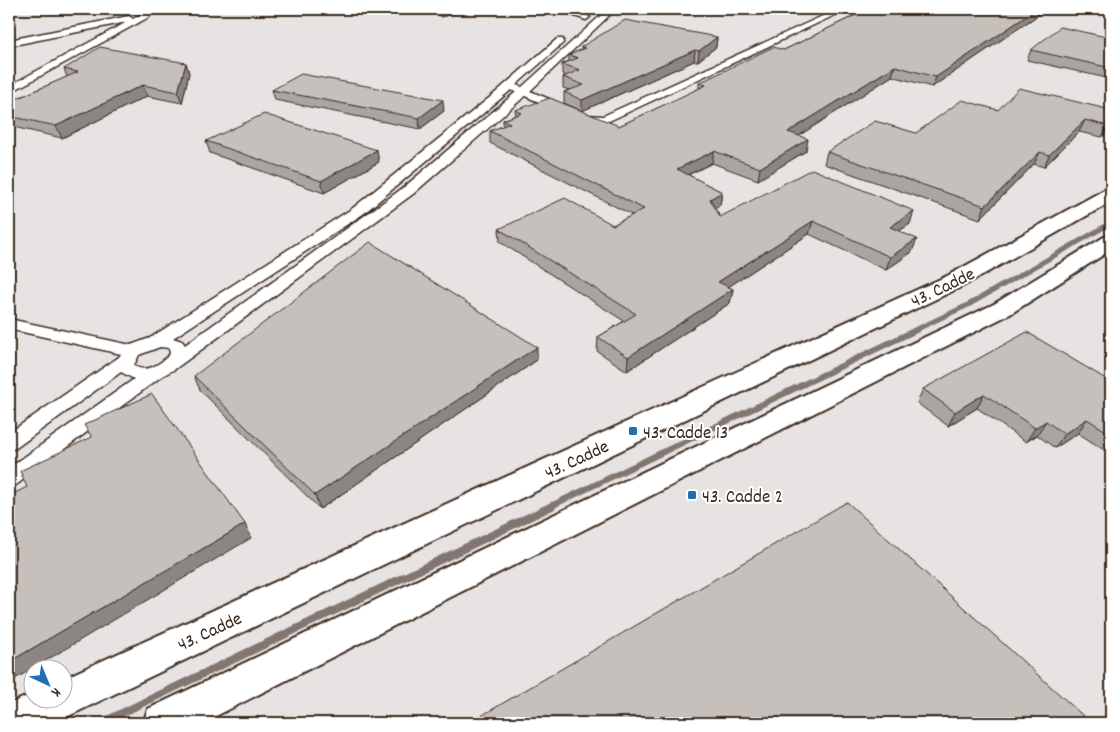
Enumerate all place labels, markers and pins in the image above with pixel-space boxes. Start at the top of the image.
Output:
place label: 43. Cadde 13 [643,421,728,448]
marker: 43. Cadde 13 [627,425,639,437]
place label: 43. Cadde 2 [702,485,783,512]
marker: 43. Cadde 2 [686,489,698,501]

